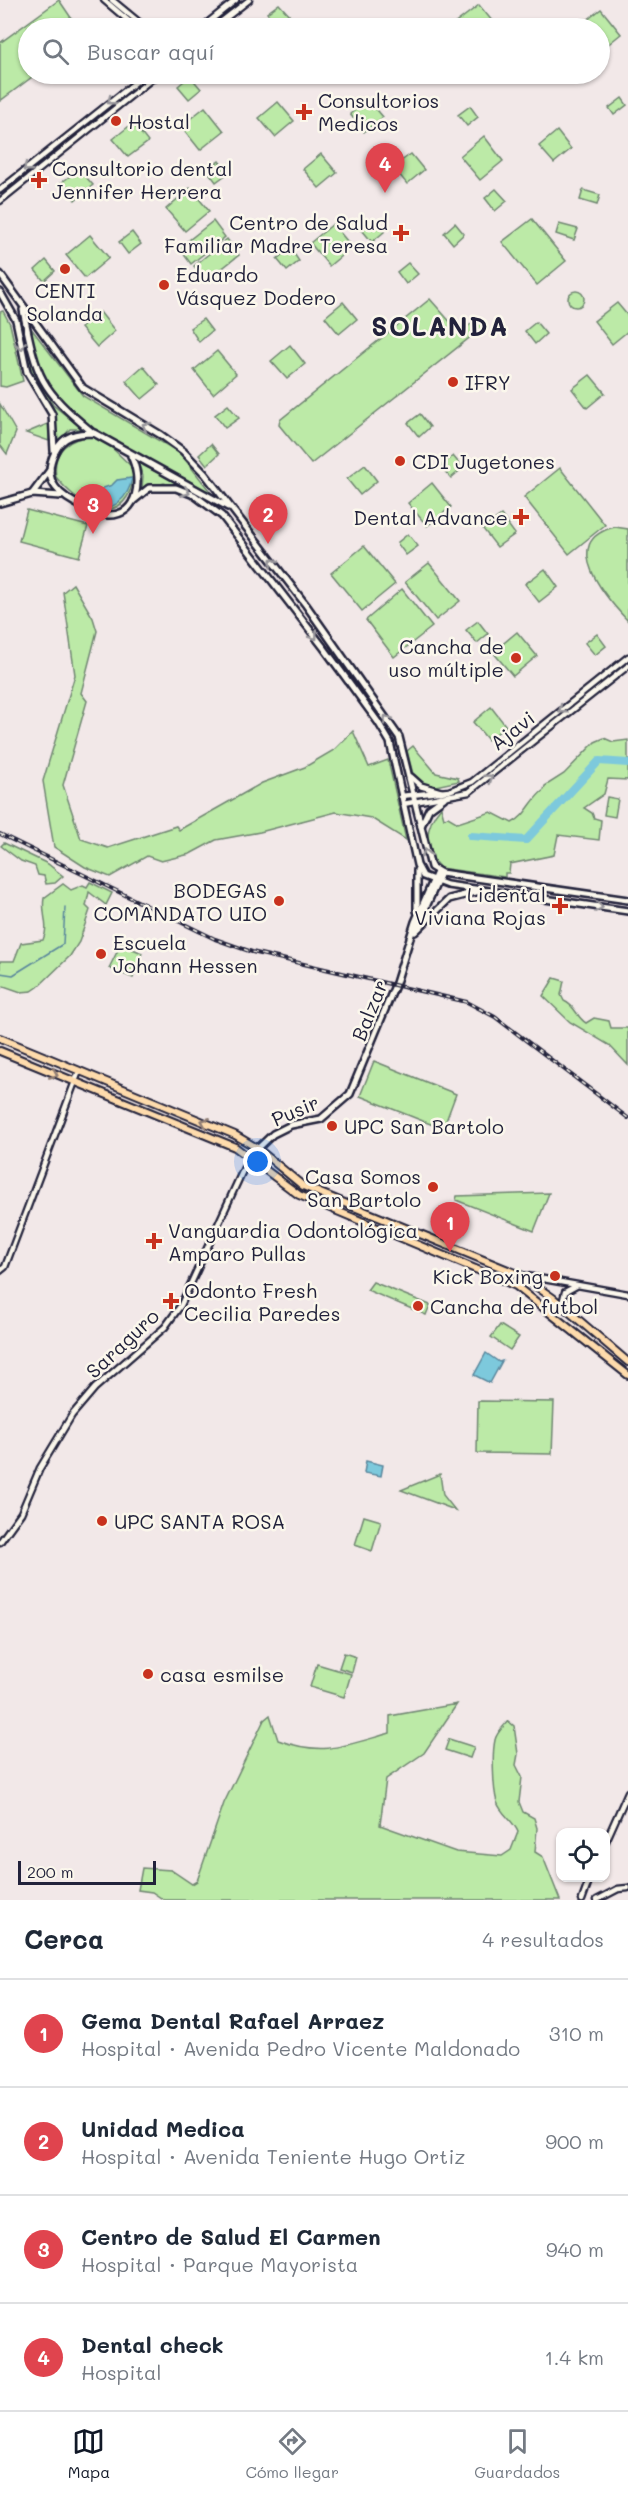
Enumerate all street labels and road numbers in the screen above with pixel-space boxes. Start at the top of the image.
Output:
street label: Ajavi [484,704,540,756]
street label: Balzar [345,976,393,1044]
street label: Pusir [267,1088,323,1132]
street label: Saraguro [80,1302,164,1383]

